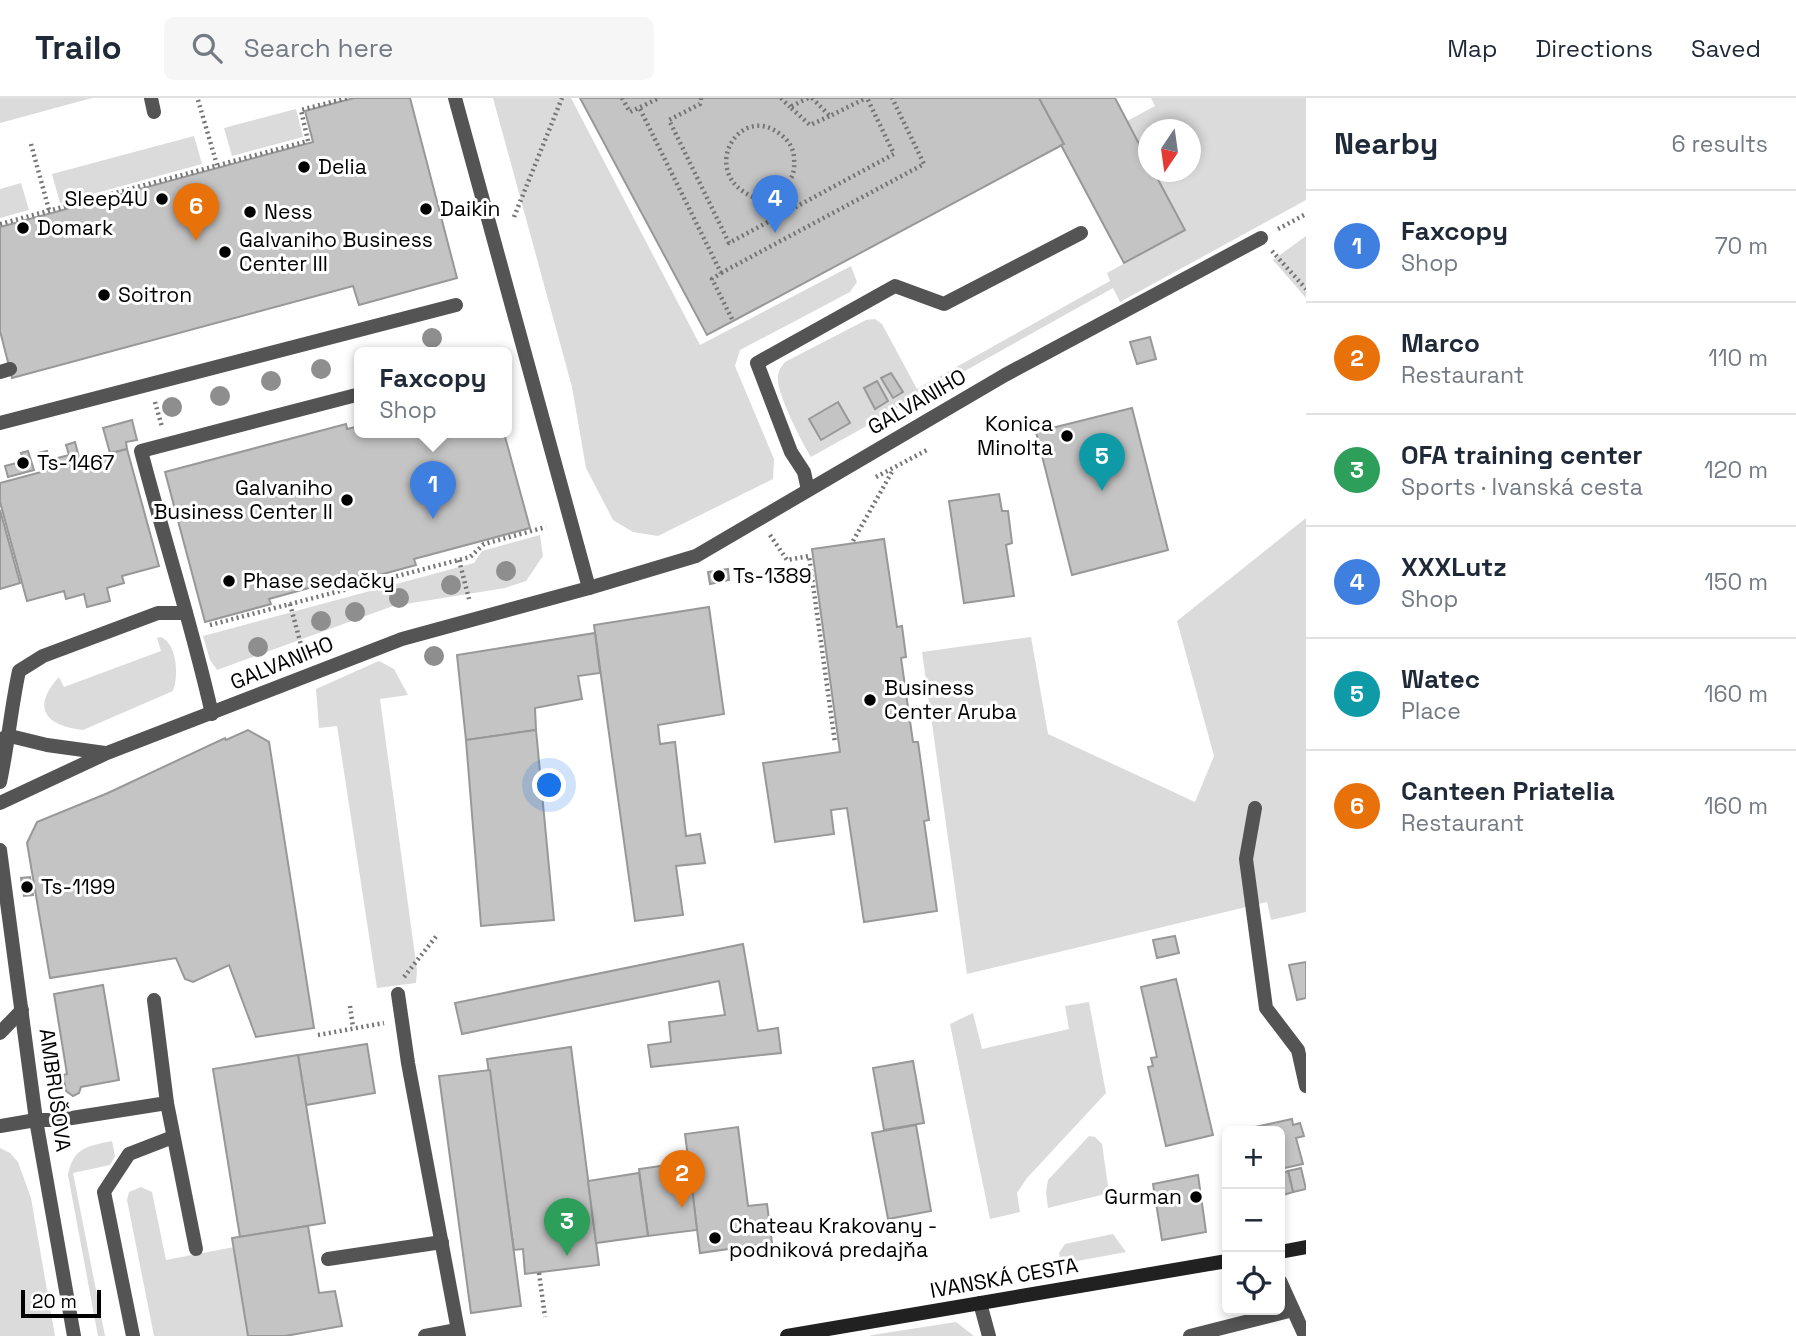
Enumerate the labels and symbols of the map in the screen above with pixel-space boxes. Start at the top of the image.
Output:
north arrow [1138,119,1201,182]
place label: Delia [318,153,367,180]
marker: Delia [296,159,312,175]
pin: 4 [752,175,798,233]
pin: 6 [173,183,219,241]
place label: Sleep4U [64,185,148,212]
marker: Sleep4U [154,191,170,207]
place label: Daikin [440,195,500,222]
place label: Ness [264,198,313,225]
marker: Daikin [418,201,434,217]
marker: Ness [242,204,258,220]
place label: Domark [37,214,113,241]
marker: Domark [15,220,31,236]
place label: Galvaniho Business Center III [239,226,433,277]
marker: Galvaniho Business Center III [217,244,233,260]
place label: Soitron [118,281,192,308]
marker: Soitron [96,287,112,303]
street label: GALVANIHO [863,363,971,440]
place label: Konica Minolta [977,410,1053,461]
marker: Konica Minolta [1059,428,1075,444]
pin: 5 [1079,433,1125,491]
place label: Ts-1467 [37,449,115,476]
marker: Ts-1467 [15,455,31,471]
pin: 1 [410,461,456,519]
place label: Galvaniho Business Center II [153,474,333,525]
marker: Galvaniho Business Center II [339,492,355,508]
place label: Ts-1389 [733,562,812,589]
place label: Phase sedačky [243,567,395,594]
marker: Ts-1389 [711,568,727,584]
marker: Phase sedačky [221,573,237,589]
street label: GALVANIHO [226,630,337,695]
place label: Business Center Aruba [884,674,1017,725]
marker: Business Center Aruba [862,692,878,708]
your location [532,768,566,802]
place label: Ts-1199 [41,873,115,900]
marker: Ts-1199 [19,879,35,895]
street label: AMBRUŠOVA [33,1027,78,1153]
pin: 2 [659,1150,705,1208]
place label: Gurman [1104,1183,1182,1210]
marker: Gurman [1188,1189,1204,1205]
pin: 3 [544,1198,590,1256]
place label: Chateau Krakovany - podniková predajňa [729,1212,937,1263]
marker: Chateau Krakovany - podniková predajňa [707,1230,723,1246]
street label: IVANSKÁ CESTA [928,1251,1080,1304]
scale bar [21,1287,102,1319]

